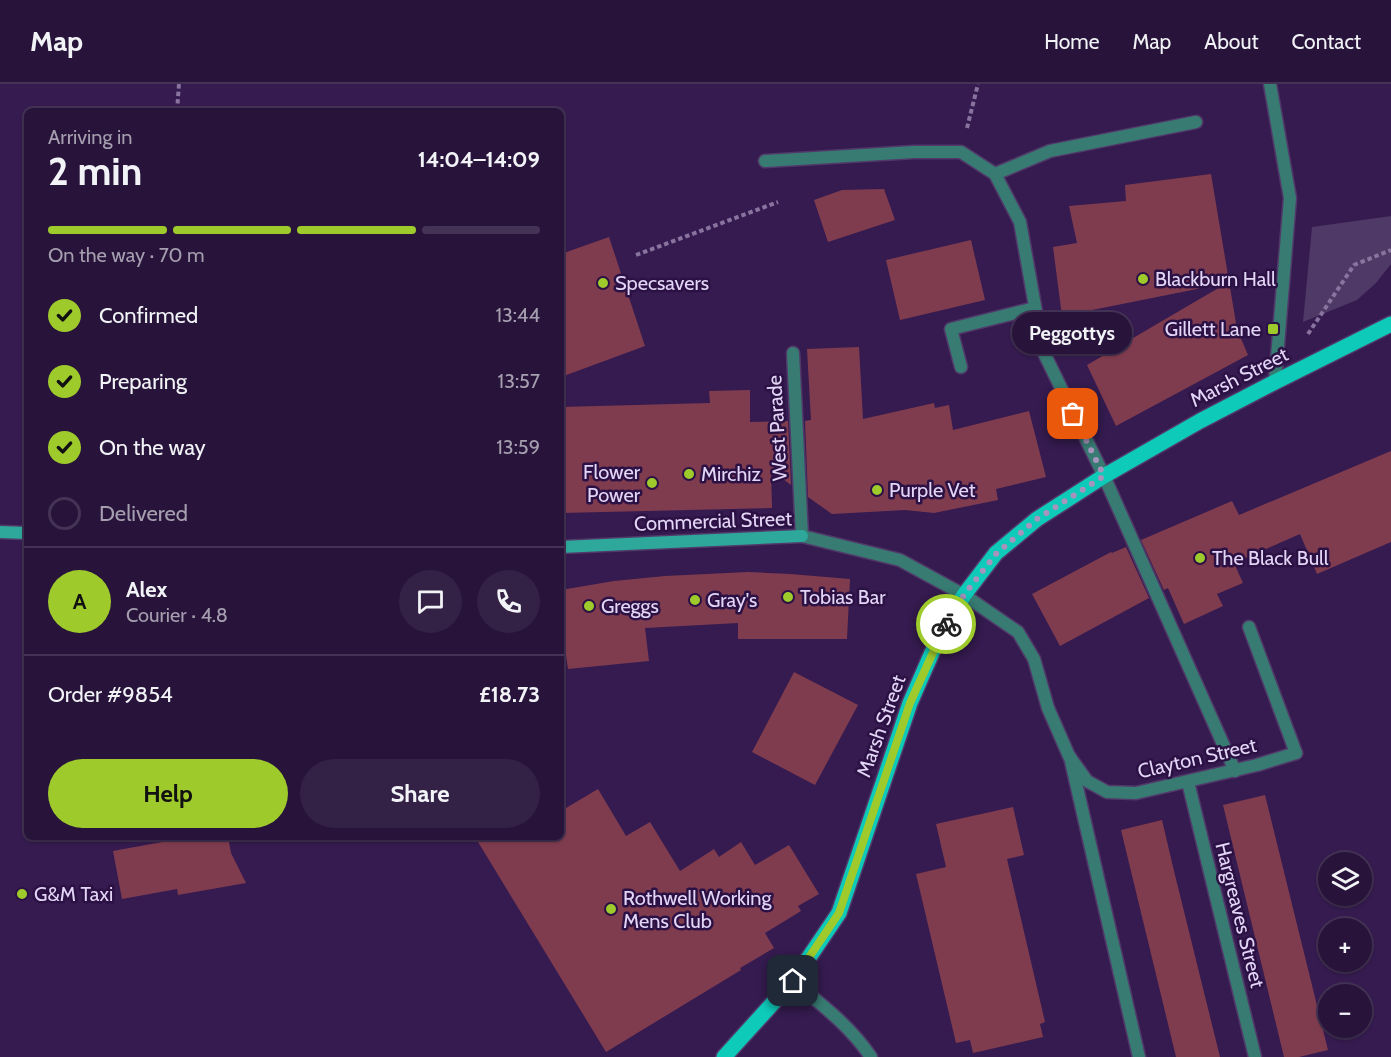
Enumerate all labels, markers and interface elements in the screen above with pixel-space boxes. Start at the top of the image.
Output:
text: Map [30,24,83,58]
text: Home [1044,29,1100,54]
text: Map [1133,29,1171,54]
text: About [1204,29,1258,54]
text: Contact [1291,29,1361,54]
text: Arriving in [48,125,132,149]
text: 14:04–14:09 [418,146,540,173]
text: 2 min [48,147,142,195]
text: On the way · 70 m [48,243,205,267]
place label: Blackburn Hall [1155,267,1276,291]
place label: Specsavers [615,271,709,295]
marker: Blackburn Hall [1136,272,1150,286]
marker: Specsavers [596,276,610,290]
icon: check [48,299,81,332]
text: Confirmed [99,302,198,329]
text: 13:44 [495,303,540,327]
callout: Peggottys [1013,312,1133,354]
place label: Gillett Lane [1165,317,1261,341]
text: Peggottys [1029,321,1115,345]
marker: Gillett Lane [1266,322,1280,336]
street label: Marsh Street [1186,342,1292,412]
icon: check [48,365,81,398]
text: Preparing [99,368,187,395]
text: 13:57 [498,369,540,393]
street label: West Parade [762,375,792,481]
pin [1047,388,1098,439]
icon: bag [1056,397,1089,430]
icon: check [48,431,81,464]
text: On the way [99,434,206,461]
text: 13:59 [496,435,540,459]
place label: Flower Power [583,460,641,507]
place label: Mirchiz [701,462,761,486]
marker: Mirchiz [682,467,696,481]
marker: Flower Power [645,476,659,490]
place label: Purple Vet [889,478,976,502]
marker: Purple Vet [870,483,884,497]
text: Delivered [99,500,188,527]
street label: Commercial Street [634,506,793,536]
place label: The Black Bull [1212,546,1329,570]
marker: The Black Bull [1193,551,1207,565]
button: chat [399,570,462,633]
button: phone [477,570,540,633]
text: Alex [126,576,167,603]
place label: Tobias Bar [800,585,886,609]
text: A [73,588,86,615]
place label: Gray's [707,588,757,612]
marker: Tobias Bar [781,590,795,604]
marker: Gray's [688,593,702,607]
place label: Greggs [601,594,659,618]
courier [916,594,976,654]
marker: Greggs [582,599,596,613]
text: Courier · 4.8 [126,603,228,627]
icon: bike [930,608,963,641]
street label: Marsh Street [851,671,911,780]
text: Order #9854 [48,681,173,708]
text: £18.73 [479,681,540,708]
street label: Clayton Street [1135,733,1259,783]
button: Help [48,759,288,828]
button: Share [300,759,540,828]
street label: Hargreaves Street [1210,840,1270,991]
map controls [1318,852,1372,1038]
button: layers [1318,852,1372,906]
place label: G&M Taxi [34,882,113,906]
place label: Rothwell Working Mens Club [623,886,772,933]
marker: G&M Taxi [15,887,29,901]
marker: Rothwell Working Mens Club [604,902,618,916]
button: + [1318,918,1372,972]
pin [767,955,818,1006]
icon: home [776,964,809,997]
button: − [1318,984,1372,1038]

